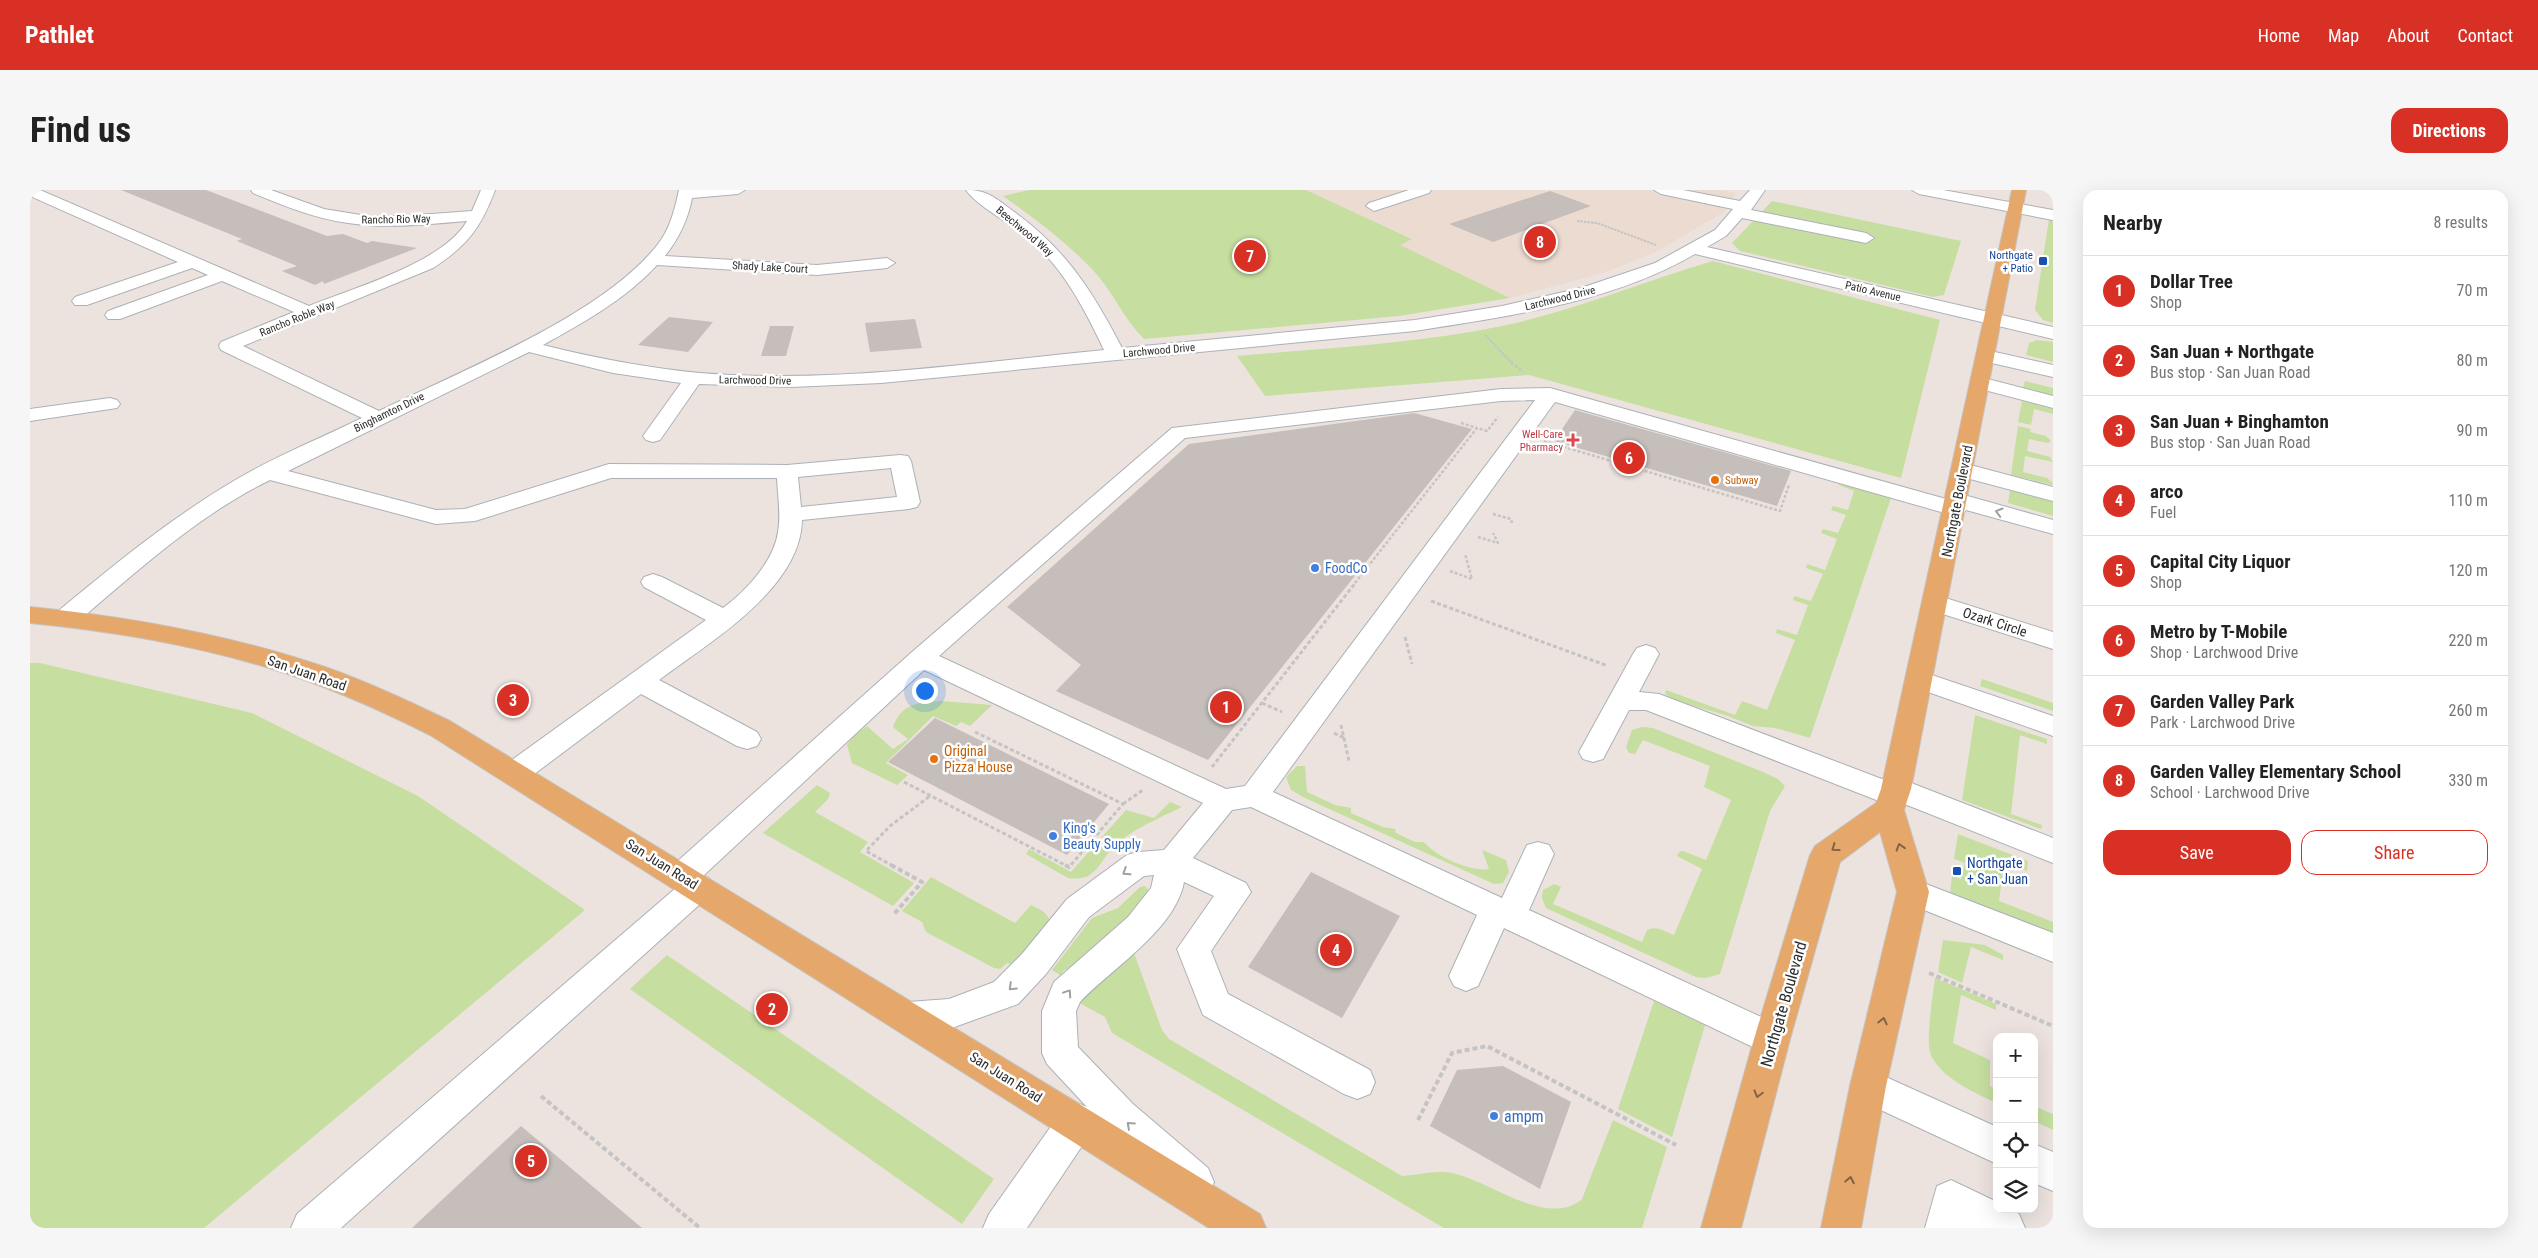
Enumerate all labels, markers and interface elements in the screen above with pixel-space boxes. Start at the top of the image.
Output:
text: Pathlet [25,21,94,49]
text: Home [2258,25,2300,46]
text: Map [2328,25,2359,46]
text: About [2387,25,2429,46]
text: Contact [2457,25,2513,46]
button: Directions [2391,108,2508,153]
text: Find us [30,110,131,151]
street label: Beechwood Way [993,204,1056,259]
text: Nearby [2103,211,2162,235]
street label: Rancho Rio Way [361,212,431,227]
text: 8 results [2433,213,2488,232]
pin: 8 [1524,223,1556,261]
pin: 7 [1234,237,1266,275]
place label: Northgate + Patio [1989,249,2033,275]
marker: Northgate + Patio [2037,255,2049,267]
street label: Shady Lake Court [732,259,808,276]
text: Dollar Tree [2150,270,2233,293]
street label: Patio Avenue [1844,279,1902,304]
text: 1 [2115,281,2123,300]
text: 70 m [2456,281,2488,300]
street label: Larchwood Drive [1523,283,1597,314]
text: Shop [2150,293,2182,312]
street label: Rancho Roble Way [258,297,337,339]
text: San Juan + Northgate [2150,340,2314,363]
street label: Larchwood Drive [1122,341,1196,360]
text: 2 [2115,351,2123,370]
text: 80 m [2456,351,2488,370]
text: Bus stop · San Juan Road [2150,363,2311,382]
street label: Larchwood Drive [719,373,791,388]
street label: Binghamton Drive [352,390,427,435]
text: San Juan + Binghamton [2150,410,2329,433]
text: 3 [2115,421,2123,440]
text: 90 m [2456,421,2488,440]
place label: Well-Care Pharmacy [1520,428,1563,454]
text: Bus stop · San Juan Road [2150,433,2311,452]
marker: Well-Care Pharmacy [1567,434,1579,446]
pin: 6 [1613,439,1645,477]
street label: Northgate Boulevard [1938,444,1976,558]
marker: Subway [1709,474,1721,486]
place label: Subway [1725,474,1759,487]
text: arco [2150,480,2183,503]
text: 4 [2115,491,2123,510]
text: 110 m [2449,491,2488,510]
text: Fuel [2150,503,2176,522]
one-way arrow [1994,507,2003,518]
text: Capital City Liquor [2150,550,2291,573]
place label: FoodCo [1325,560,1368,576]
text: 5 [2115,561,2123,580]
text: 120 m [2449,561,2488,580]
marker: FoodCo [1309,562,1321,574]
text: Shop [2150,573,2182,592]
street label: Ozark Circle [1961,604,2030,640]
text: Metro by T-Mobile [2150,620,2287,643]
text: 6 [2115,631,2123,650]
text: 220 m [2449,631,2488,650]
text: Shop · Larchwood Drive [2150,643,2298,662]
street label: San Juan Road [265,652,349,694]
your location [912,678,938,704]
pin: 3 [497,681,529,719]
pin: 1 [1210,688,1242,726]
text: Garden Valley Park [2150,690,2294,713]
text: 7 [2115,701,2123,720]
text: 260 m [2449,701,2488,720]
text: Park · Larchwood Drive [2150,713,2295,732]
place label: Original Pizza House [944,743,1013,775]
marker: Original Pizza House [928,753,940,765]
text: Garden Valley Elementary School [2150,760,2401,783]
text: 8 [2115,771,2123,790]
text: 330 m [2449,771,2488,790]
text: School · Larchwood Drive [2150,783,2310,802]
place label: King's Beauty Supply [1063,820,1141,852]
marker: King's Beauty Supply [1047,830,1059,842]
button: Save [2103,830,2291,875]
button: Share [2301,830,2488,875]
street label: San Juan Road [623,835,701,893]
one-way arrow [1831,842,1841,851]
one-way arrow [1895,843,1905,851]
place label: Northgate + San Juan [1967,855,2028,887]
marker: Northgate + San Juan [1951,865,1963,877]
one-way arrow [1122,866,1131,876]
pin: 4 [1320,931,1352,969]
street label: Northgate Boulevard [1756,939,1810,1069]
one-way arrow [1008,981,1017,990]
one-way arrow [1062,989,1071,999]
pin: 2 [756,990,788,1028]
one-way arrow [1877,1017,1888,1026]
map controls [1993,1033,2038,1213]
button: + [1993,1033,2038,1078]
street label: San Juan Road [967,1048,1045,1106]
button: − [1993,1078,2038,1123]
one-way arrow [1753,1090,1763,1098]
place label: ampm [1504,1107,1544,1126]
marker: ampm [1488,1110,1500,1122]
one-way arrow [1127,1122,1136,1131]
button: locate [1993,1123,2038,1168]
pin: 5 [515,1142,547,1180]
button: layers [1993,1168,2038,1213]
one-way arrow [1844,1176,1855,1185]

